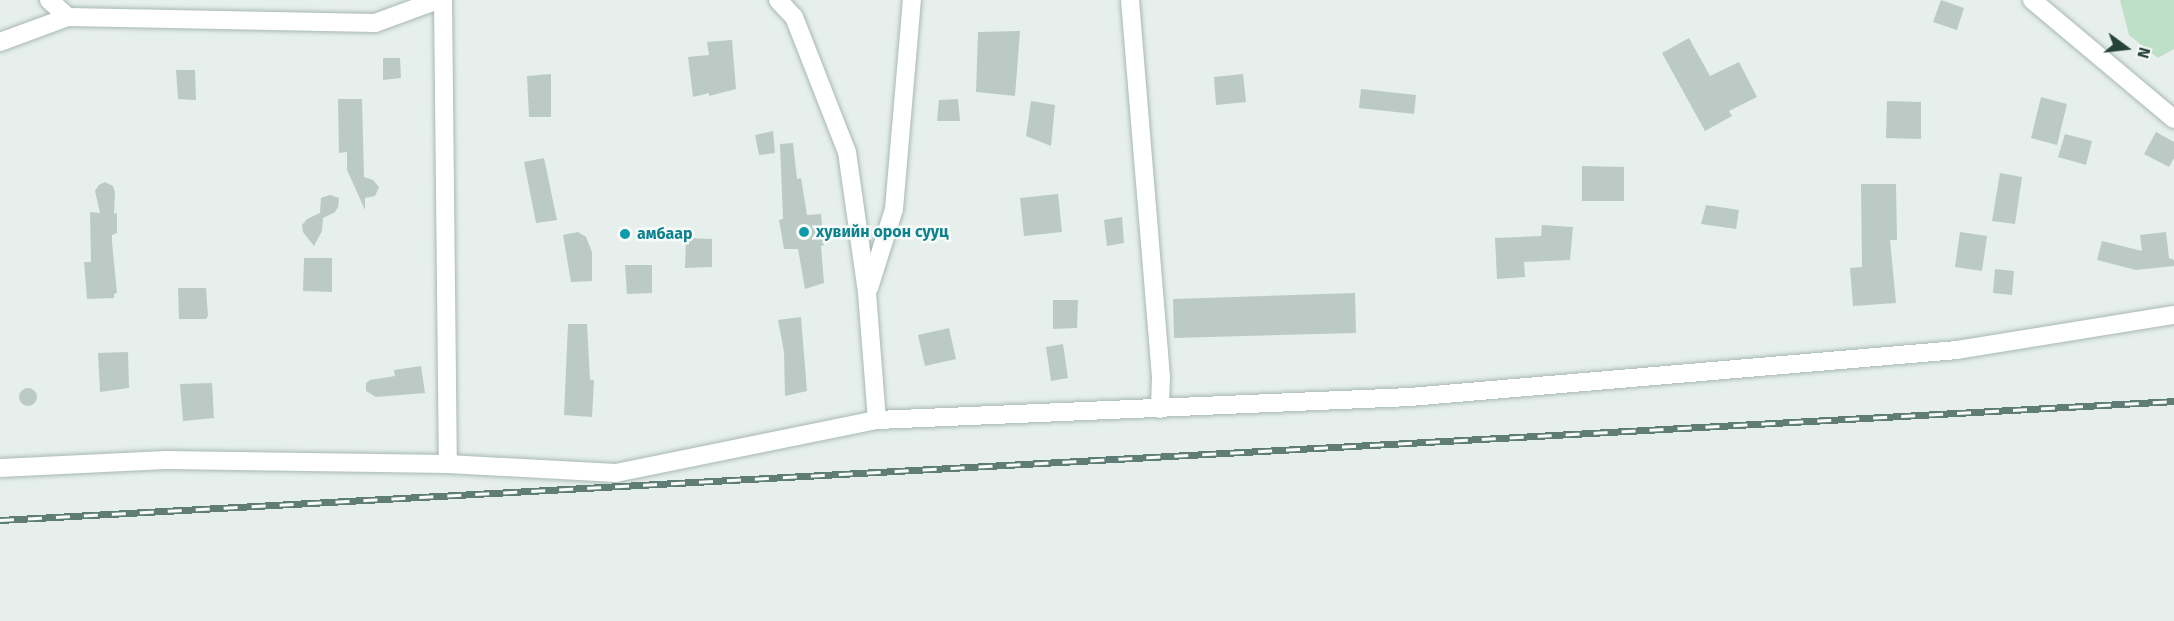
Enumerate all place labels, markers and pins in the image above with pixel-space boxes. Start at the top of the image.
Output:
place label: хувийн орон сууц [816,222,949,242]
place label: амбаар [637,224,693,244]
marker: хувийн орон сууц [797,225,811,239]
marker: амбаар [618,227,632,241]

